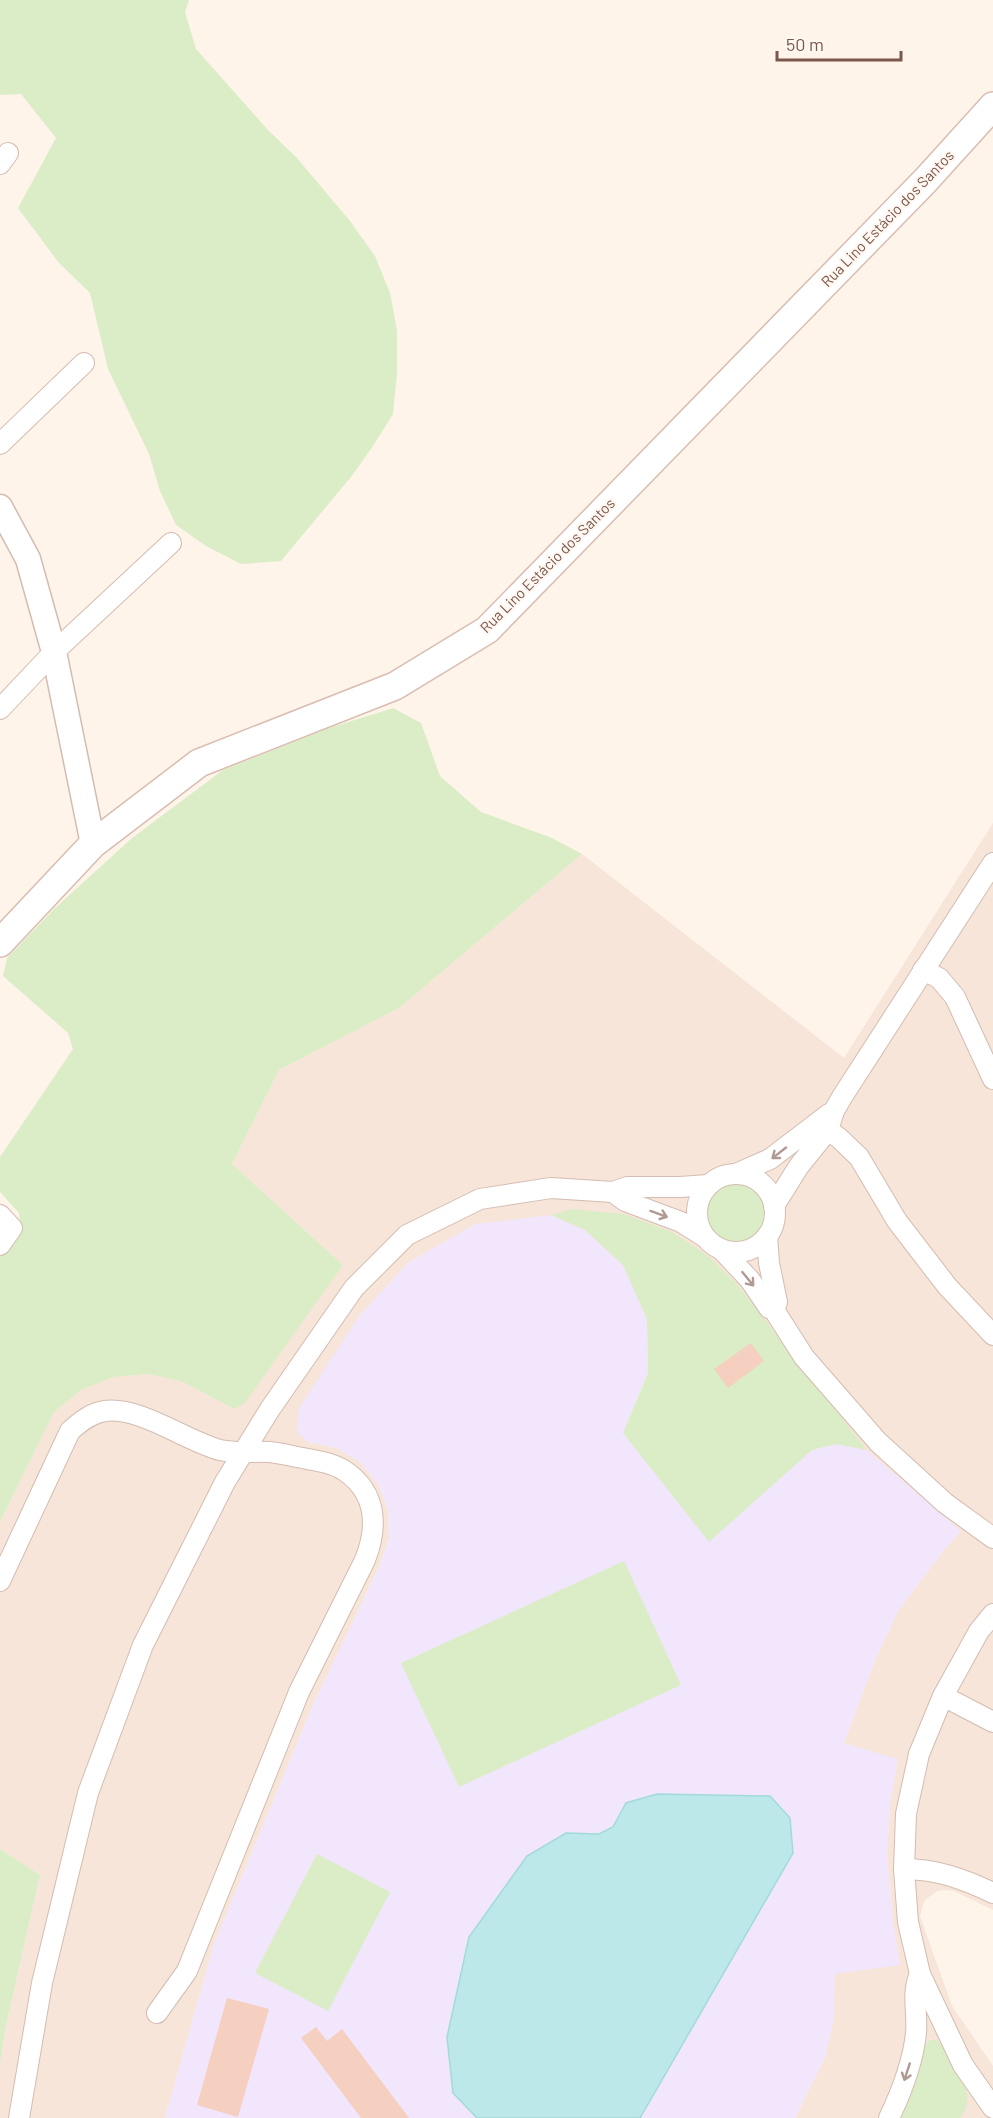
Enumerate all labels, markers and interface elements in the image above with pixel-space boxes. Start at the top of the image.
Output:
scale bar [777,24,902,62]
text: 50 m [786,33,824,55]
street label: Rua Lino Estácio dos Santos [817,146,957,290]
street label: Rua Lino Estácio dos Santos [476,494,618,636]
one-way arrow [771,1146,787,1159]
one-way arrow [649,1209,668,1220]
one-way arrow [742,1271,755,1287]
one-way arrow [901,2062,912,2081]

